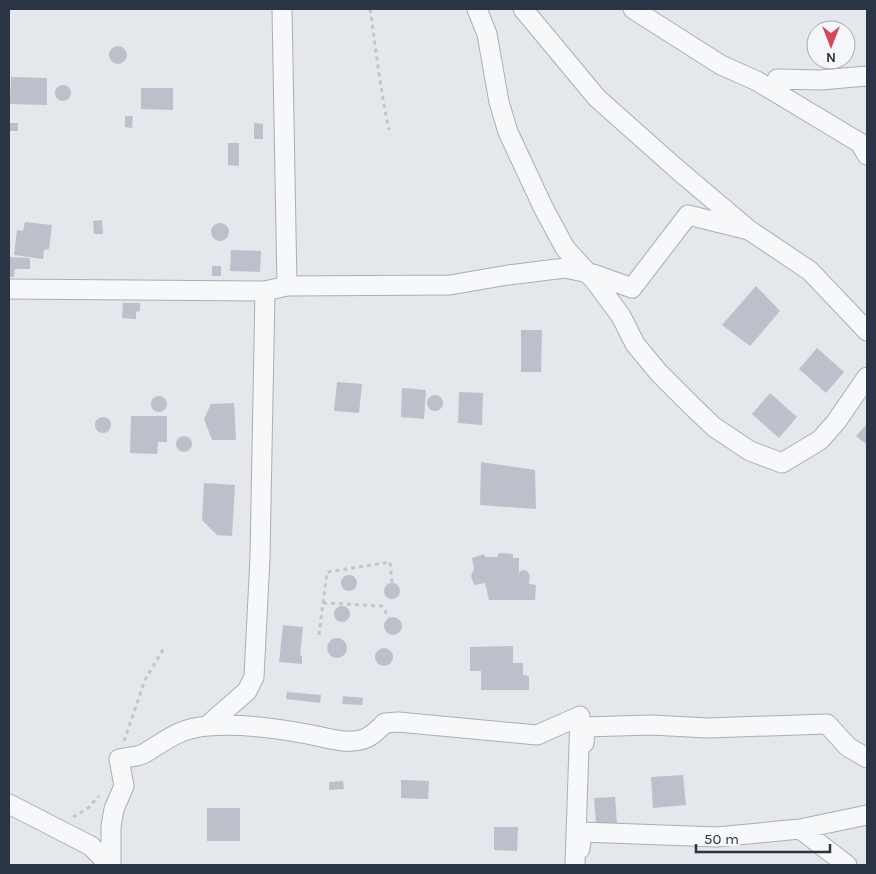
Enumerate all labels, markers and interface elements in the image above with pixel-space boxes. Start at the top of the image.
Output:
north arrow [806,20,856,70]
text: N [826,49,836,66]
scale bar [696,822,830,854]
text: 50 m [704,830,739,848]

